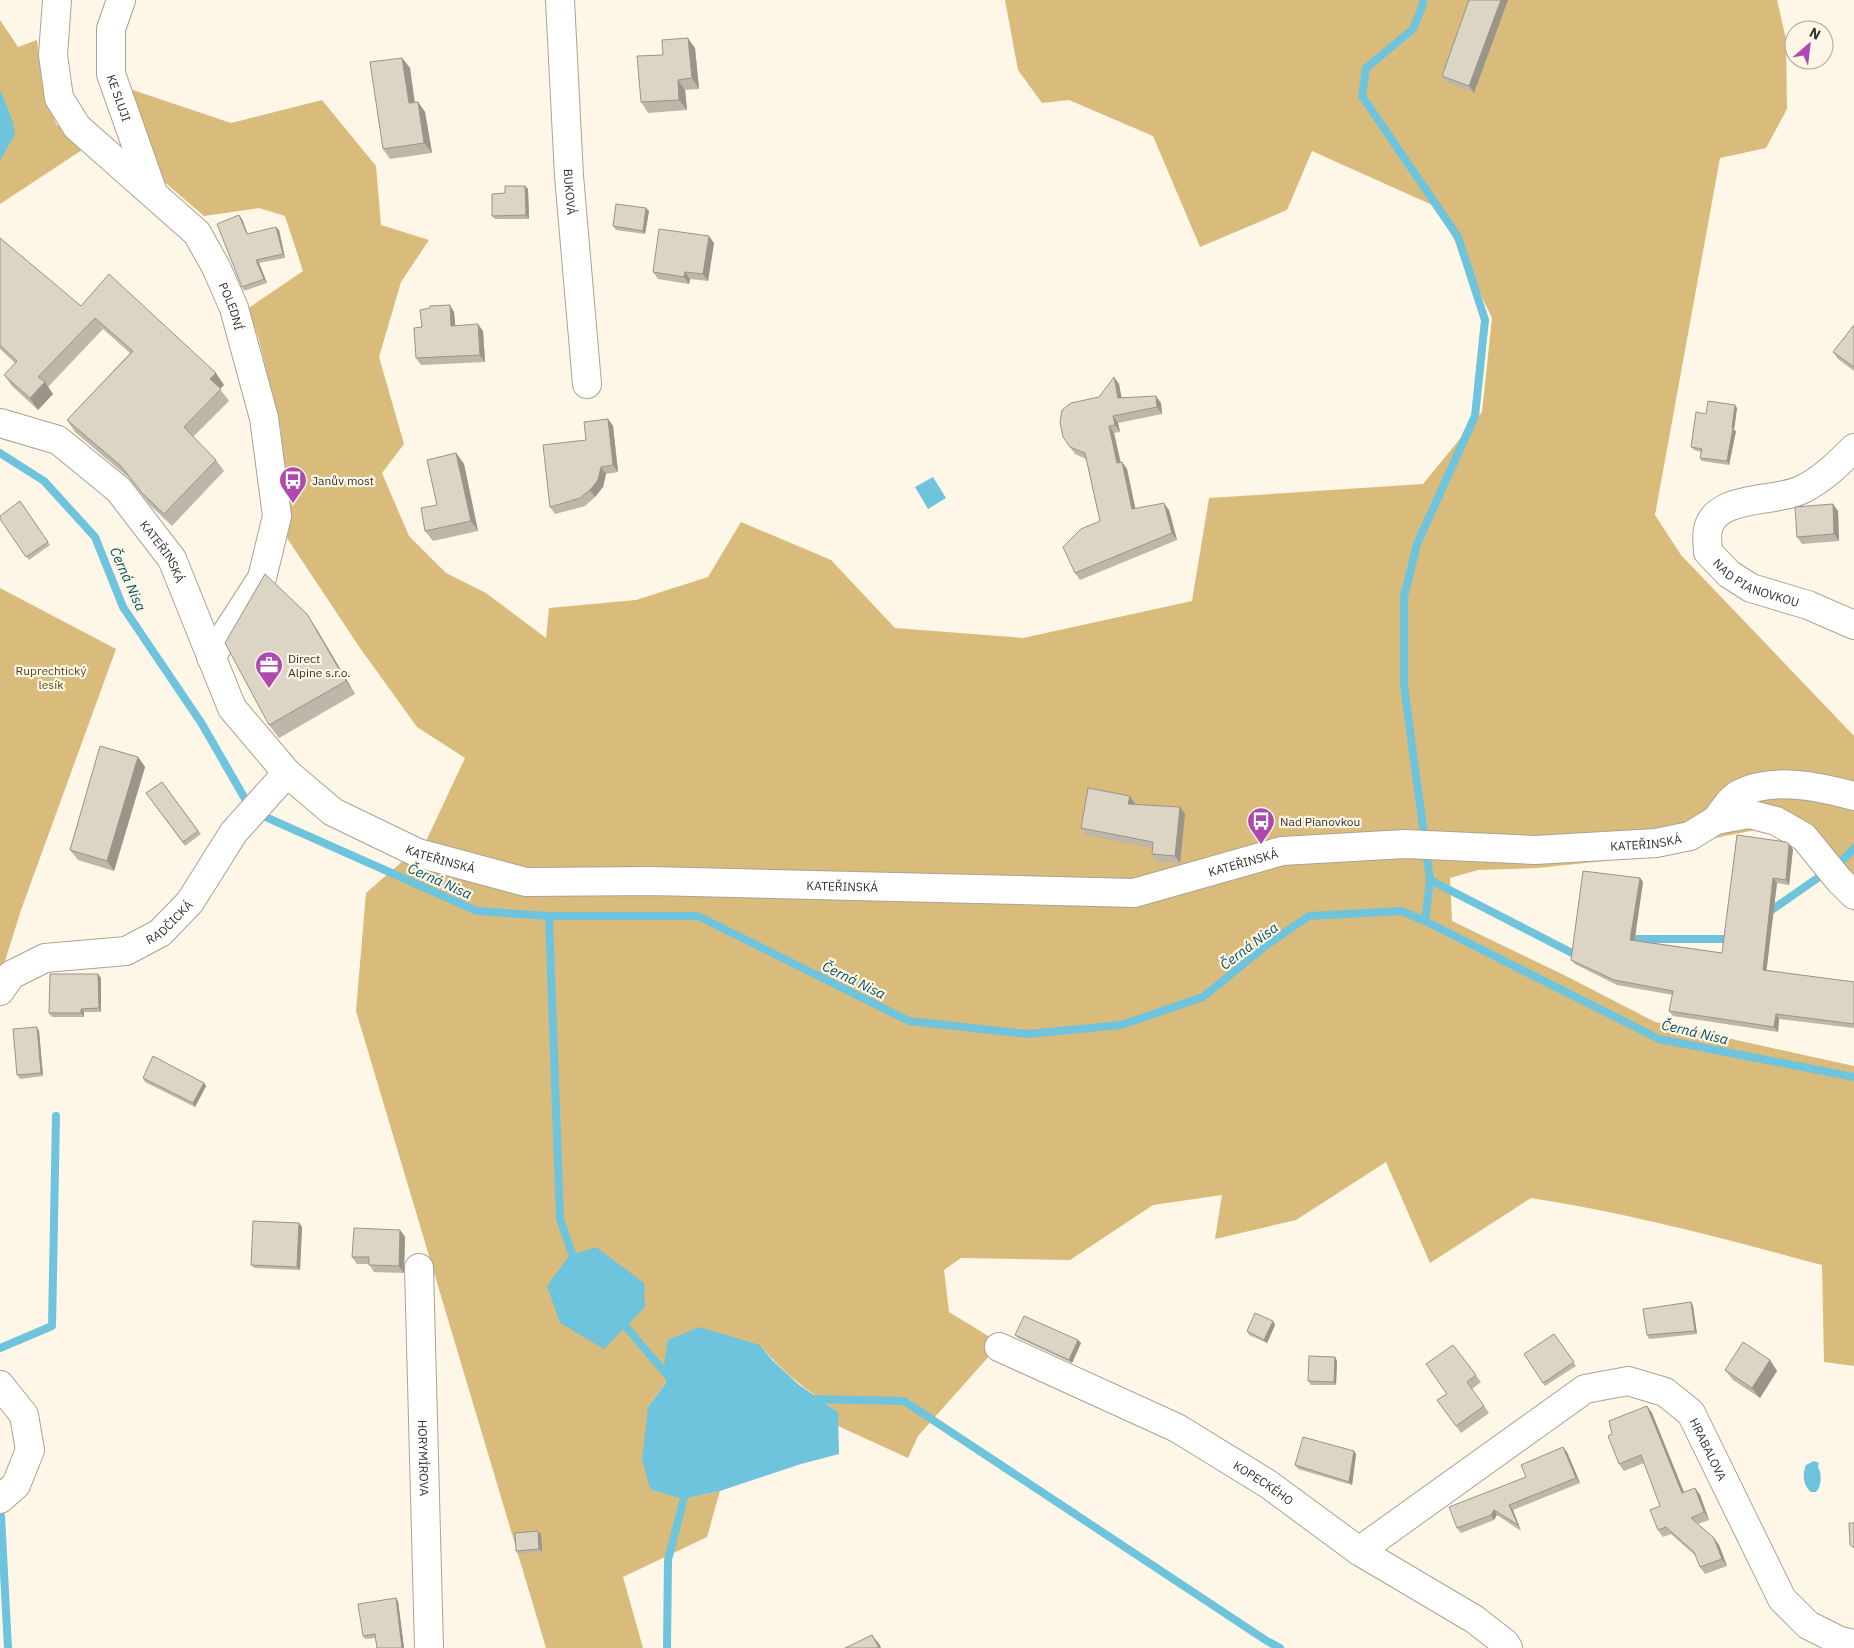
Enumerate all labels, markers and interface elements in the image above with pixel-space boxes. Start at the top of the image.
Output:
north arrow [1784,20,1834,70]
text: N [1806,23,1824,44]
street label: KE SLUJI [104,72,135,124]
street label: BUKOVÁ [561,168,580,216]
street label: POLEDNÍ [216,280,247,332]
bus stop icon: Janův most [278,465,308,504]
place label: Janův most [312,473,374,488]
street label: KATEŘINSKÁ [137,517,188,585]
water label: Černá Nisa [106,544,151,614]
street label: NAD PIANOVKOU [1711,555,1801,609]
office icon: Direct Alpine s.r.o. [254,650,284,689]
place label: Direct Alpine s.r.o. [288,651,351,680]
park label: Ruprechtický lesík [16,663,86,692]
bus stop icon: Nad Pianovkou [1246,806,1276,845]
place label: Nad Pianovkou [1280,814,1360,829]
street label: KATEŘINSKÁ [1610,830,1683,853]
street label: KATEŘINSKÁ [403,841,477,876]
street label: KATEŘINSKÁ [1206,845,1280,879]
water label: Černá Nisa [405,858,475,903]
street label: KATEŘINSKÁ [806,877,879,894]
street label: RADČICKÁ [143,897,196,947]
water label: Černá Nisa [1216,918,1282,974]
water label: Černá Nisa [819,956,889,1003]
water label: Černá Nisa [1660,1015,1730,1048]
street label: HRABALOVA [1687,1415,1730,1483]
street label: HORYMÍROVA [415,1420,433,1497]
street label: KOPECKÉHO [1231,1457,1297,1508]

